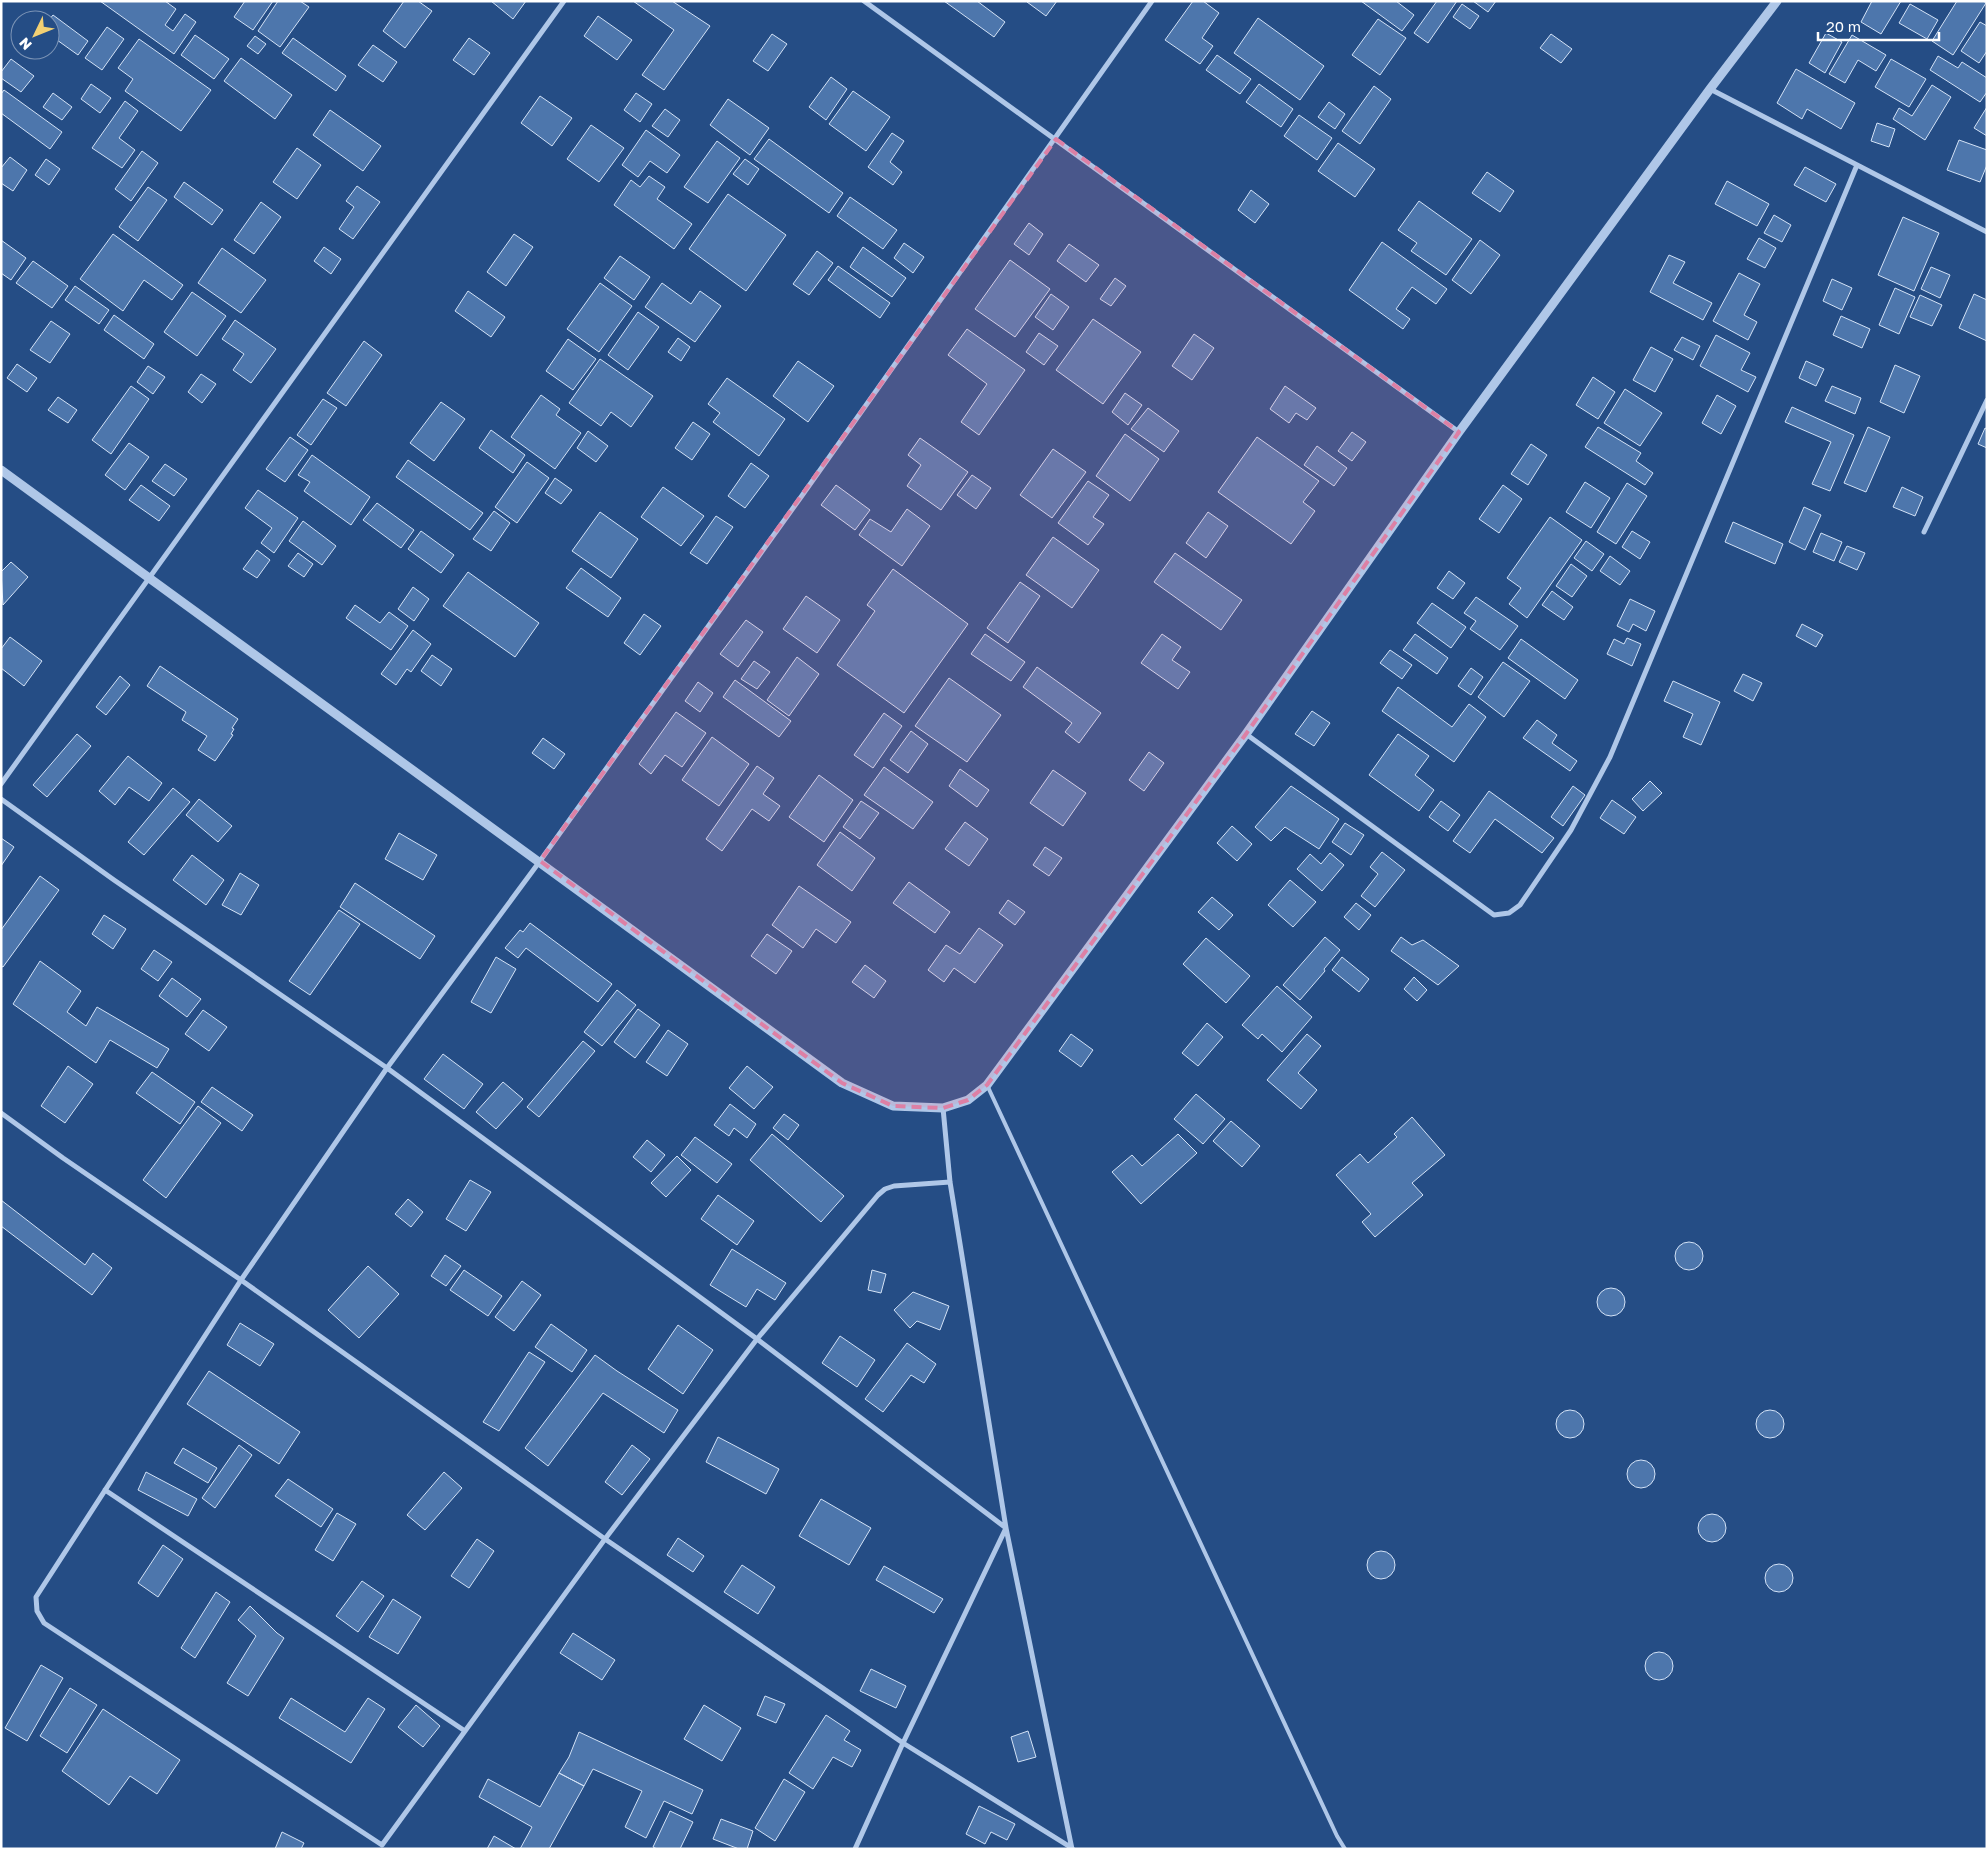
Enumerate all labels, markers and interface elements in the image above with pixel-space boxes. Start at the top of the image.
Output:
north arrow [10,10,60,60]
scale bar [1818,10,1939,42]
text: 20 m [1826,17,1861,35]
text: N [15,35,35,54]

